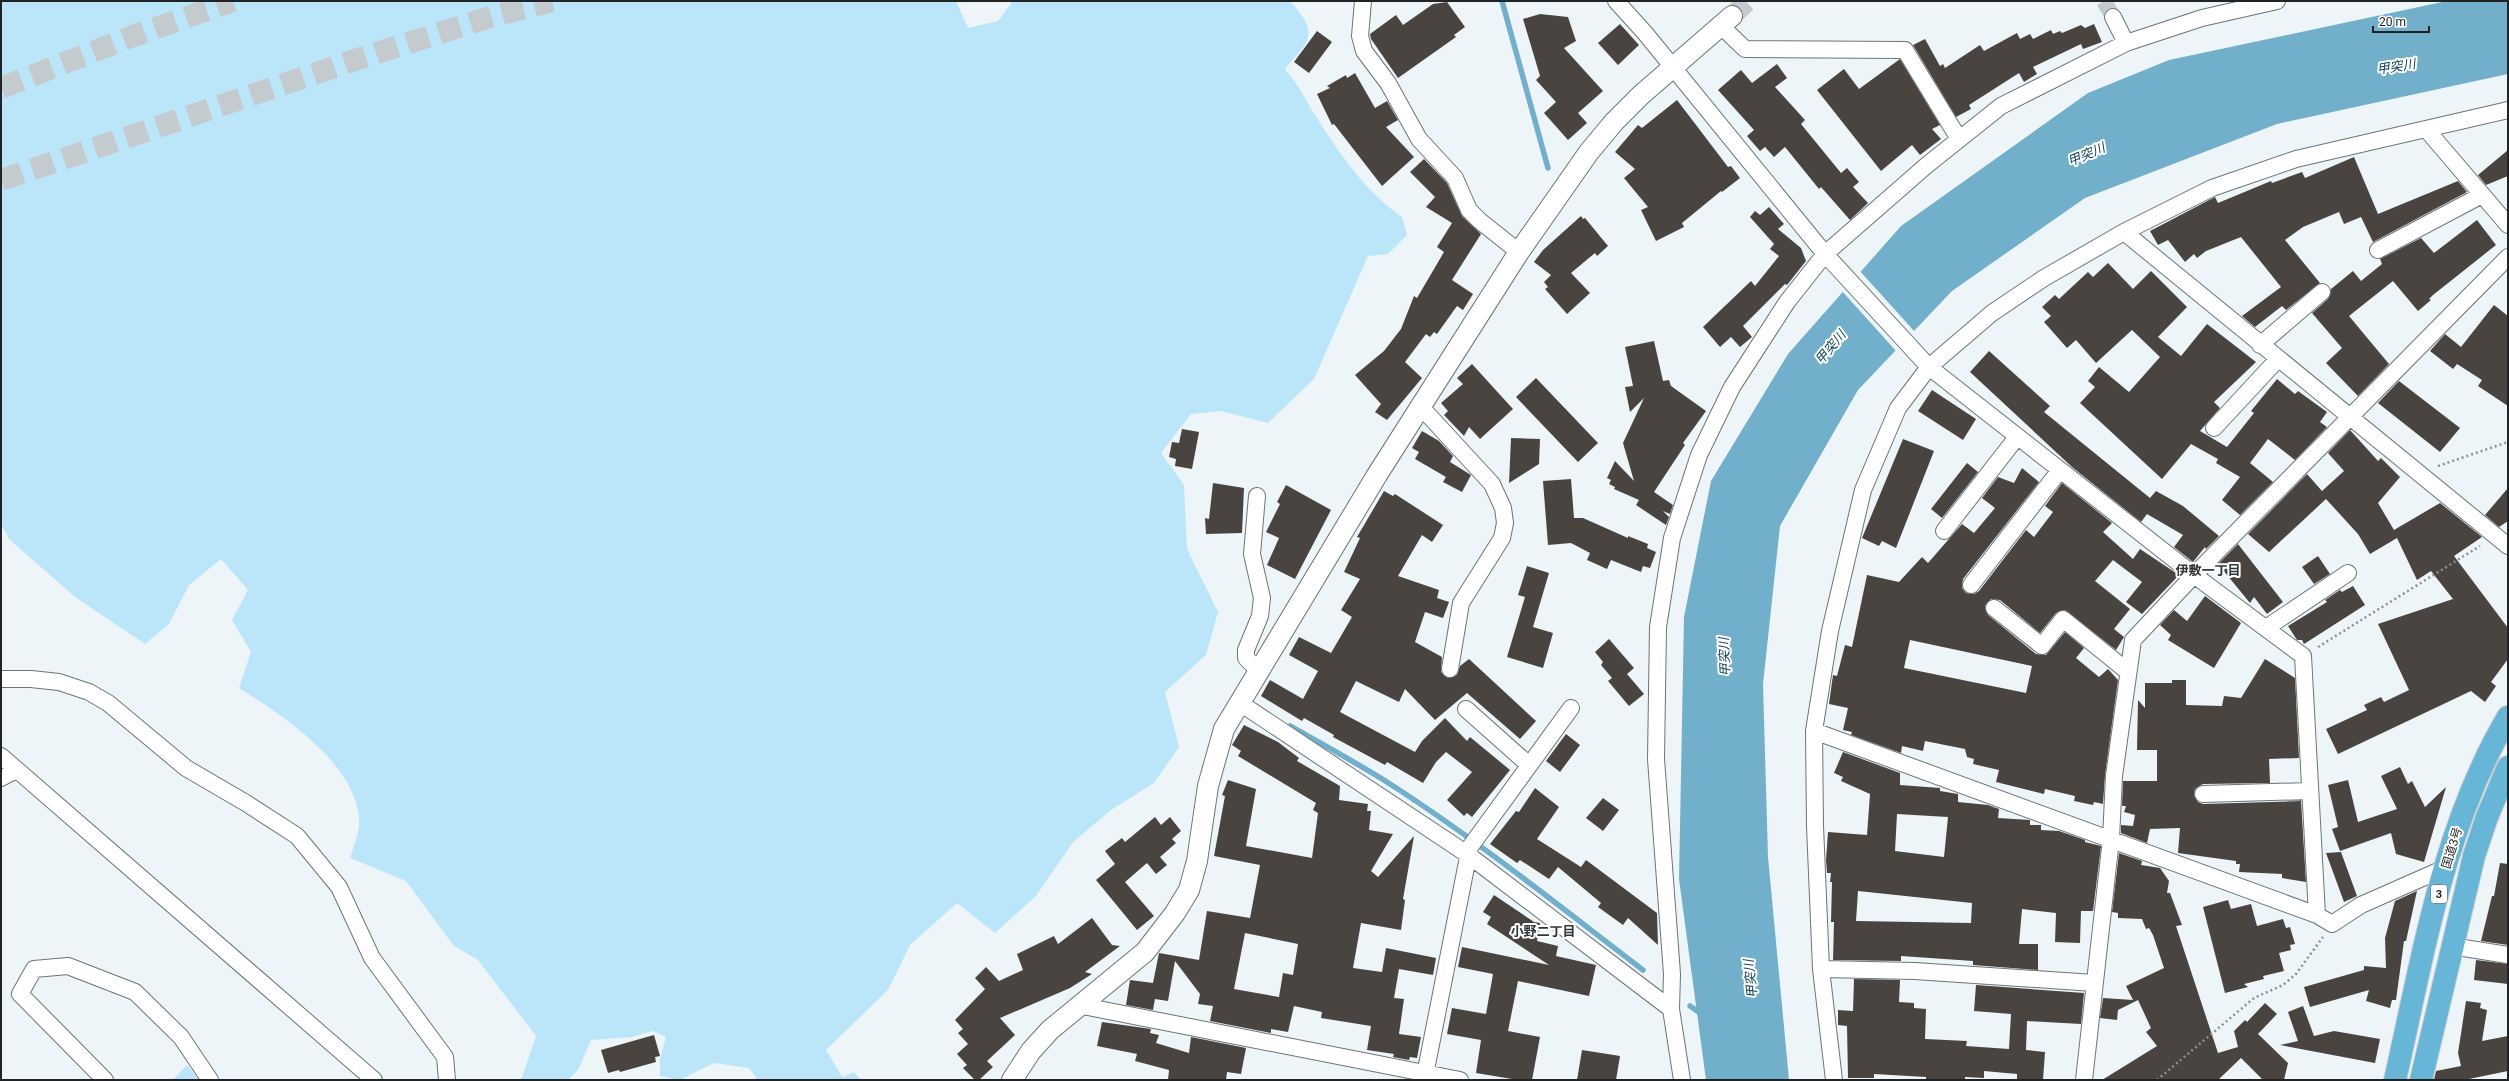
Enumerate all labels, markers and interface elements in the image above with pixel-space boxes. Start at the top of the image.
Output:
scale bar [2373,8,2429,34]
text: 20 m [2379,15,2406,29]
water label: 甲突川 [2376,56,2418,77]
water label: 甲突川 [2065,139,2109,169]
water label: 甲突川 [1812,326,1850,367]
district label: 伊敷一丁目 [2175,563,2241,578]
water label: 甲突川 [1716,635,1733,677]
street label: 国道3号 [2439,826,2465,870]
road number: 3 [2431,885,2447,903]
district label: 小野二丁目 [1510,924,1576,939]
water label: 甲突川 [1741,957,1760,999]

